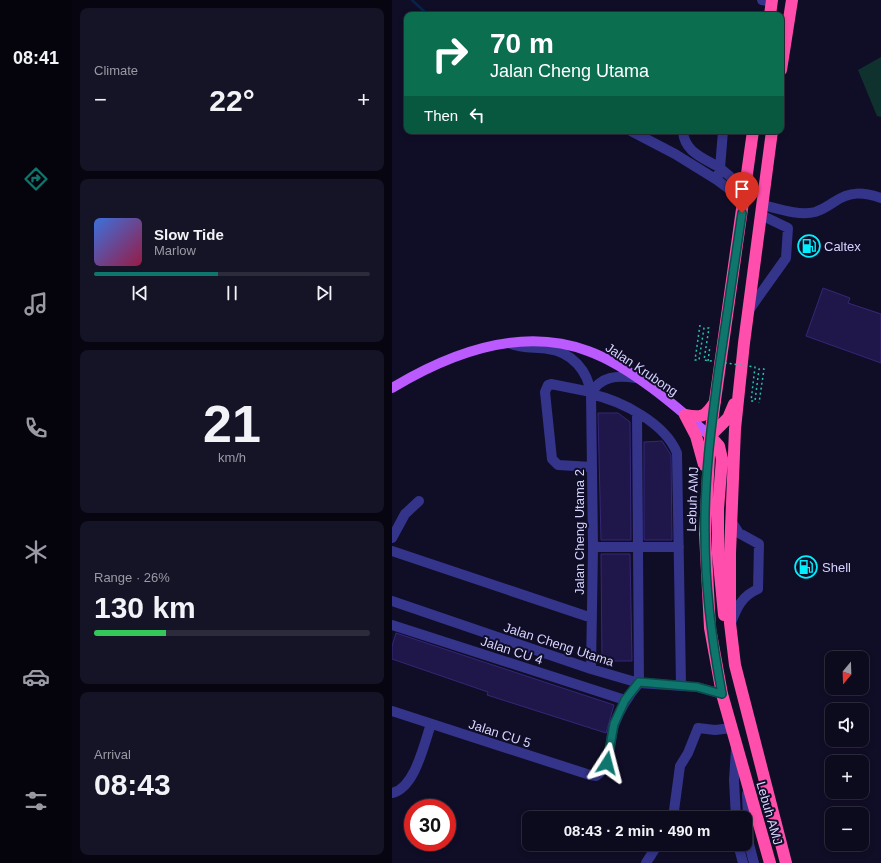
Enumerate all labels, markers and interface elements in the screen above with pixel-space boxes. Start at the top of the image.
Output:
icon: right [424,28,476,80]
text: 70 m [490,28,554,59]
text: 08:41 [13,48,59,68]
text: Jalan Cheng Utama [490,61,649,81]
text: Climate [94,63,138,78]
text: 22° [209,84,255,117]
text: − [94,87,107,112]
text: + [357,87,370,112]
icon: left [466,104,488,126]
text: Then [424,107,458,124]
icon: directions [22,165,50,193]
pin [725,172,759,213]
icon: arrive [731,178,753,200]
text: Slow Tide [154,226,224,243]
fuel station icon: Caltex [796,233,822,259]
place label: Caltex [824,239,861,254]
text: Marlow [154,243,196,258]
icon: previous [129,282,151,304]
icon: pause [221,282,243,304]
icon: next [313,282,335,304]
icon: music [22,290,50,318]
street label: Jalan Krubong [603,340,681,399]
text: 21 [203,395,261,453]
icon: phone [22,414,50,442]
text: km/h [218,450,246,465]
street label: Lebuh AMJ [684,466,701,532]
street label: Jalan Cheng Utama 2 [572,469,587,595]
icon: climate [22,538,50,566]
fuel station icon: Shell [793,554,819,580]
place label: Shell [822,560,851,575]
text: Range · 26% [94,570,170,585]
text: 130 km [94,591,196,624]
street label: Jalan Cheng Utama [502,620,617,670]
street label: Jalan CU 4 [479,633,545,668]
north arrow [825,651,869,695]
map controls [825,651,869,851]
icon: car [22,663,50,691]
button: sound [825,703,869,747]
street label: Jalan CU 5 [467,716,533,751]
position arrow [586,742,628,784]
text: Arrival [94,747,131,762]
button: + [825,755,869,799]
text: 08:43 [94,768,171,801]
street label: Lebuh AMJ [753,780,786,846]
icon: filters [22,787,50,815]
speed limit sign: 30 [404,799,456,851]
button: − [825,807,869,851]
text: 08:43 · 2 min · 490 m [564,822,710,839]

